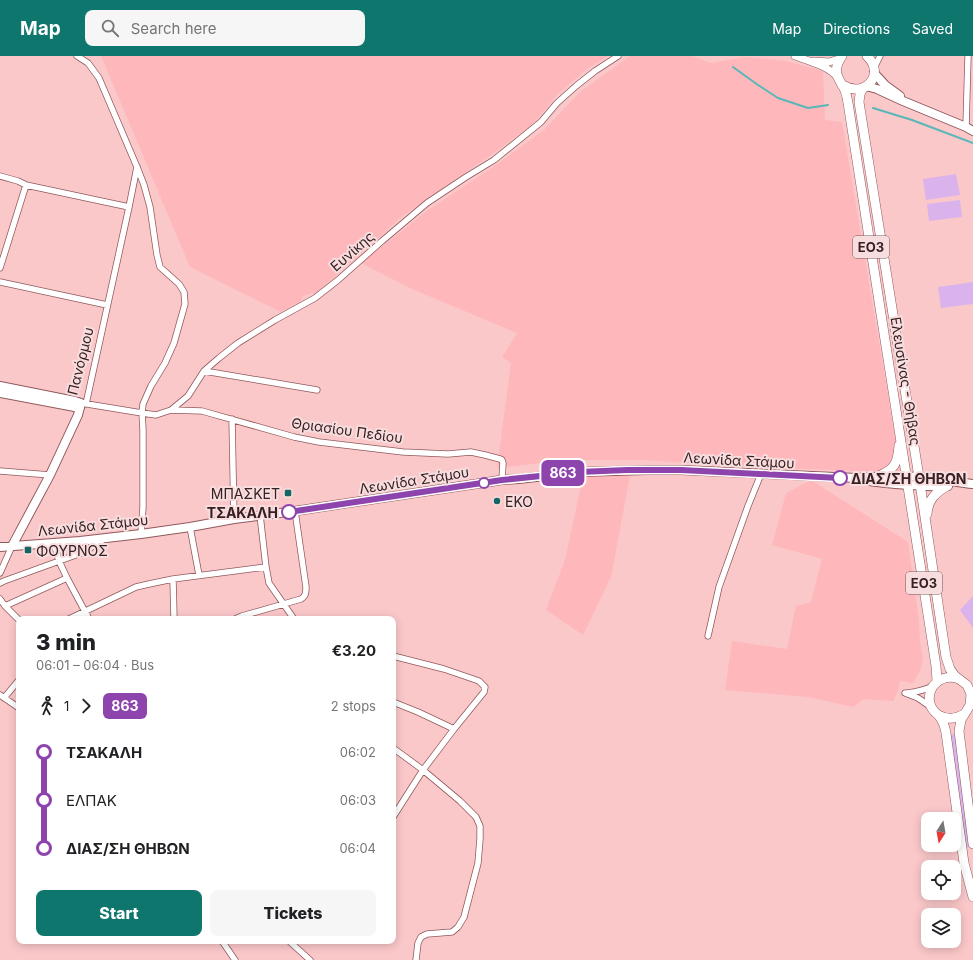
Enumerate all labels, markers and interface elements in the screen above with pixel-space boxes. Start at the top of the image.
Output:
search box [85,10,365,46]
text: Map [20,17,61,40]
icon: search [99,17,121,39]
text: Search here [131,19,216,38]
text: Map [772,20,801,37]
text: Directions [823,20,890,37]
text: Saved [912,20,953,37]
street label: Ευνίκης [327,227,377,275]
road number: ΕΟ3 [853,236,889,258]
street label: Ελευσίνας - Θήβας [887,316,925,447]
street label: Πανόρμου [63,325,97,397]
street label: Θριασίου Πεδίου [290,414,404,446]
street label: Λεωνίδα Στάμου [683,449,795,471]
line badge: 863 [540,460,586,486]
street label: Λεωνίδα Στάμου [358,463,470,497]
text: 863 [549,464,577,481]
marker: ΔΙΑΣ/ΣΗ ΘΗΒΩΝ [832,470,848,486]
place label: ΔΙΑΣ/ΣΗ ΘΗΒΩΝ [851,470,967,487]
unlabelled marker [478,477,490,489]
place label: ΜΠΑΣΚΕΤ [211,485,280,502]
marker: ΜΠΑΣΚΕΤ [283,488,293,498]
place label: EKO [505,493,533,510]
marker: EKO [492,496,502,506]
place label: ΤΣΑΚΑΛΗ [207,504,278,521]
marker: ΤΣΑΚΑΛΗ [281,504,297,520]
street label: Λεωνίδα Στάμου [37,511,149,539]
place label: ΦΟΥΡΝΟΣ [36,542,108,559]
marker: ΦΟΥΡΝΟΣ [23,545,33,555]
road number: ΕΟ3 [906,572,942,594]
text: 3 min [36,629,96,655]
text: €3.20 [332,641,376,660]
text: 06:01 – 06:04 · Bus [36,657,154,673]
icon: walk [36,695,58,717]
icon: forward [75,695,97,717]
text: 863 [111,697,139,714]
text: 1 [64,698,69,714]
text: 2 stops [331,698,376,714]
text: ΤΣΑΚΑΛΗ [66,743,142,762]
text: 06:02 [340,744,376,760]
text: ΕΛΠΑΚ [66,791,117,810]
text: 06:03 [340,792,376,808]
north arrow [921,812,961,852]
map controls [921,812,961,948]
text: ΔΙΑΣ/ΣΗ ΘΗΒΩΝ [66,839,190,858]
text: 06:04 [339,840,376,856]
button: locate [921,860,961,900]
button: Start [36,890,202,936]
button: Tickets [210,890,376,936]
button: layers [921,908,961,948]

